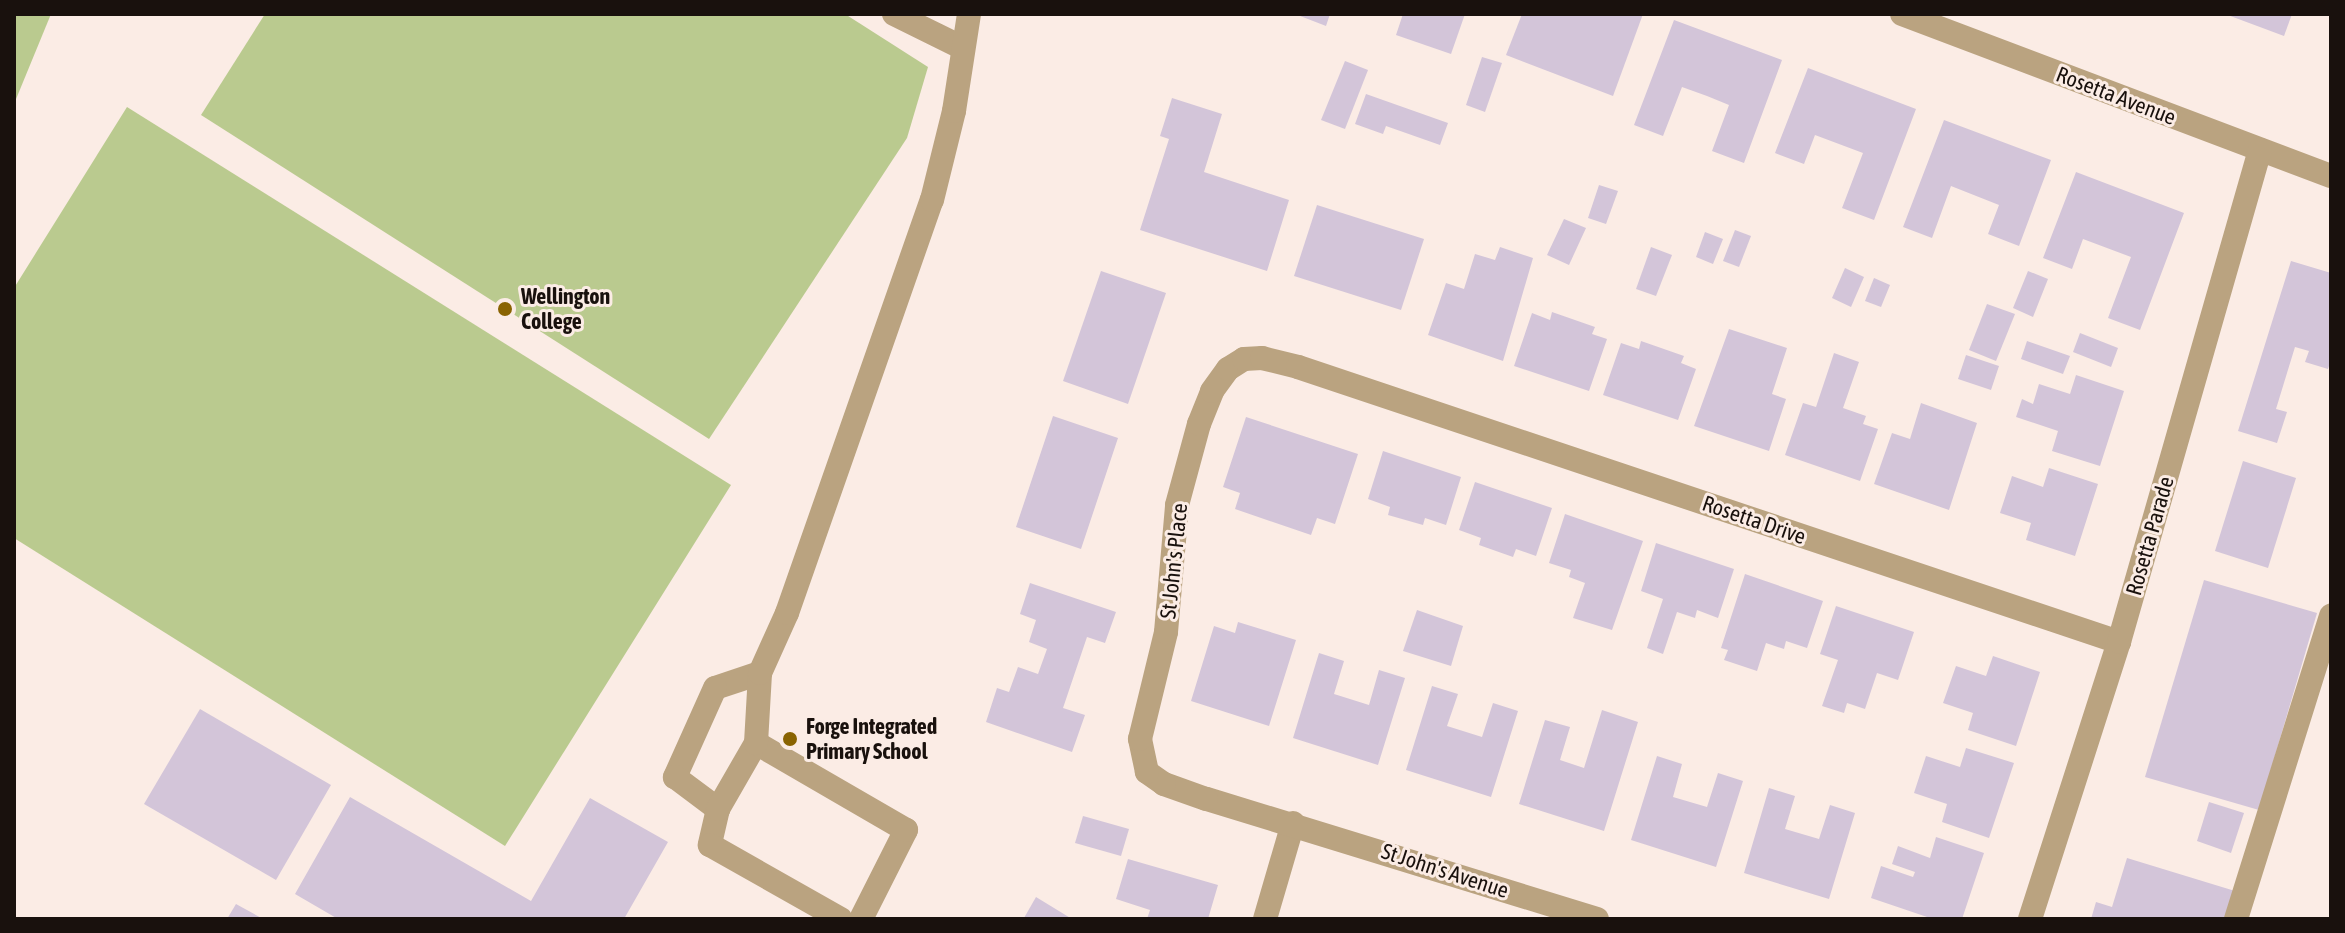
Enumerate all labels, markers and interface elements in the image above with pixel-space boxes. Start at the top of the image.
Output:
street label: Rosetta Avenue [2052,61,2180,131]
place label: Wellington College [521,283,610,334]
marker: Wellington College [496,300,514,318]
street label: Rosetta Parade [2120,474,2180,598]
street label: Rosetta Drive [1699,490,1809,550]
street label: St John's Place [1155,502,1193,620]
place label: Forge Integrated Primary School [806,713,937,764]
marker: Forge Integrated Primary School [781,730,799,748]
street label: St John's Avenue [1378,838,1512,904]

